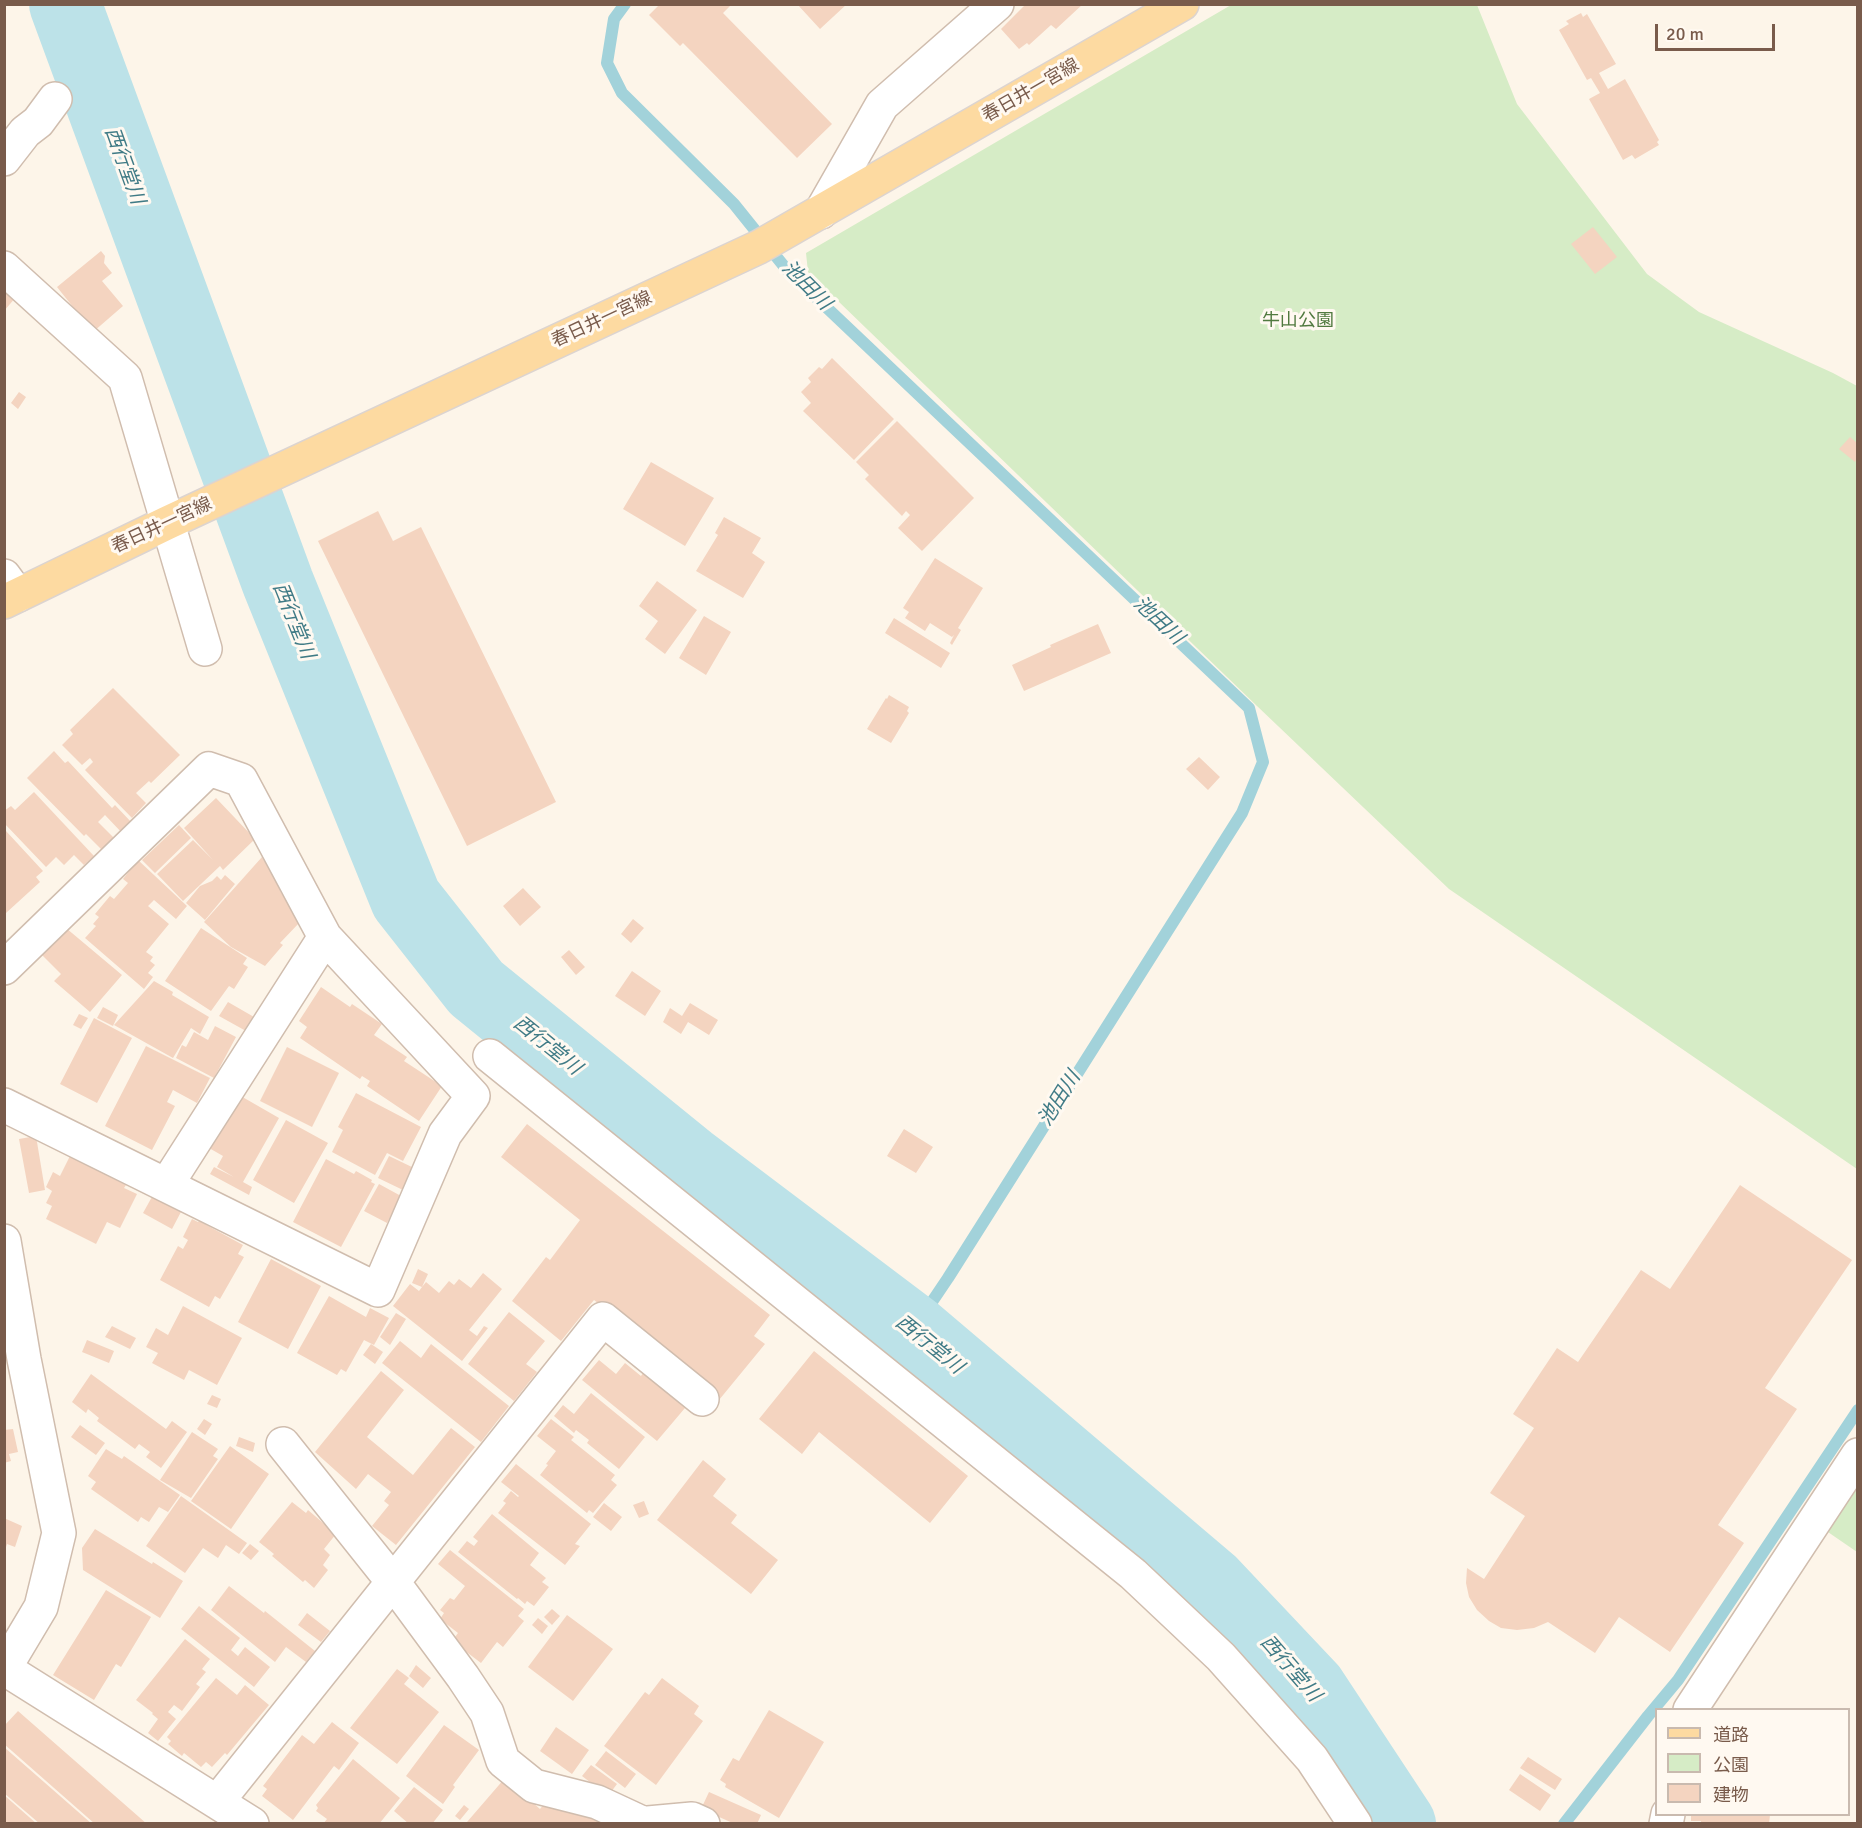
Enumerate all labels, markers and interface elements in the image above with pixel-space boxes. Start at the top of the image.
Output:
scale bar [1658,12,1778,50]
text: 20 m [1666,23,1704,45]
street label: 春日井一宮線 [979,55,1083,127]
water label: 西行堂川 [99,124,149,208]
water label: 池田川 [776,256,836,316]
street label: 春日井一宮線 [548,287,656,353]
park label: 牛山公園 [1262,310,1334,332]
street label: 春日井一宮線 [108,493,216,559]
water label: 西行堂川 [267,579,319,663]
water label: 池田川 [1128,592,1188,650]
water label: 西行堂川 [508,1012,586,1080]
water label: 池田川 [1034,1067,1086,1131]
water label: 西行堂川 [890,1311,968,1379]
water label: 西行堂川 [1255,1631,1325,1707]
legend [1655,1708,1850,1816]
text: 道路 [1713,1724,1749,1746]
text: 公園 [1713,1754,1749,1776]
text: 建物 [1713,1784,1749,1806]

